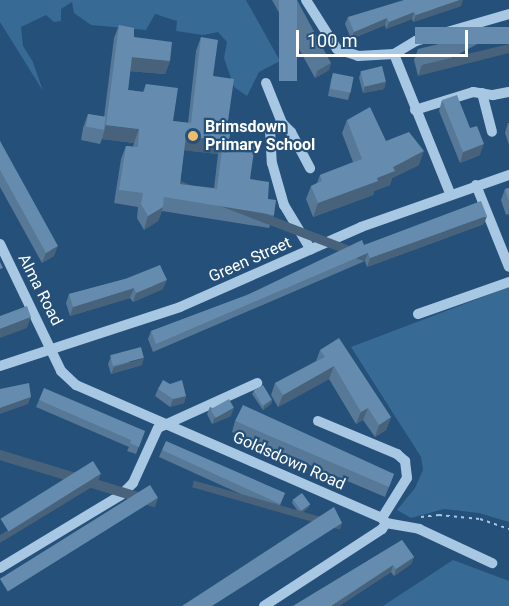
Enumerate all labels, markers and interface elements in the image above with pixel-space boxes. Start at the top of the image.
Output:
scale bar [299,18,472,56]
text: 100 m [307,30,358,51]
place label: Brimsdown Primary School [205,117,315,155]
marker: Brimsdown Primary School [186,129,200,143]
street label: Green Street [206,233,294,287]
street label: Alma Road [14,251,66,329]
street label: Goldsdown Road [230,428,348,494]

